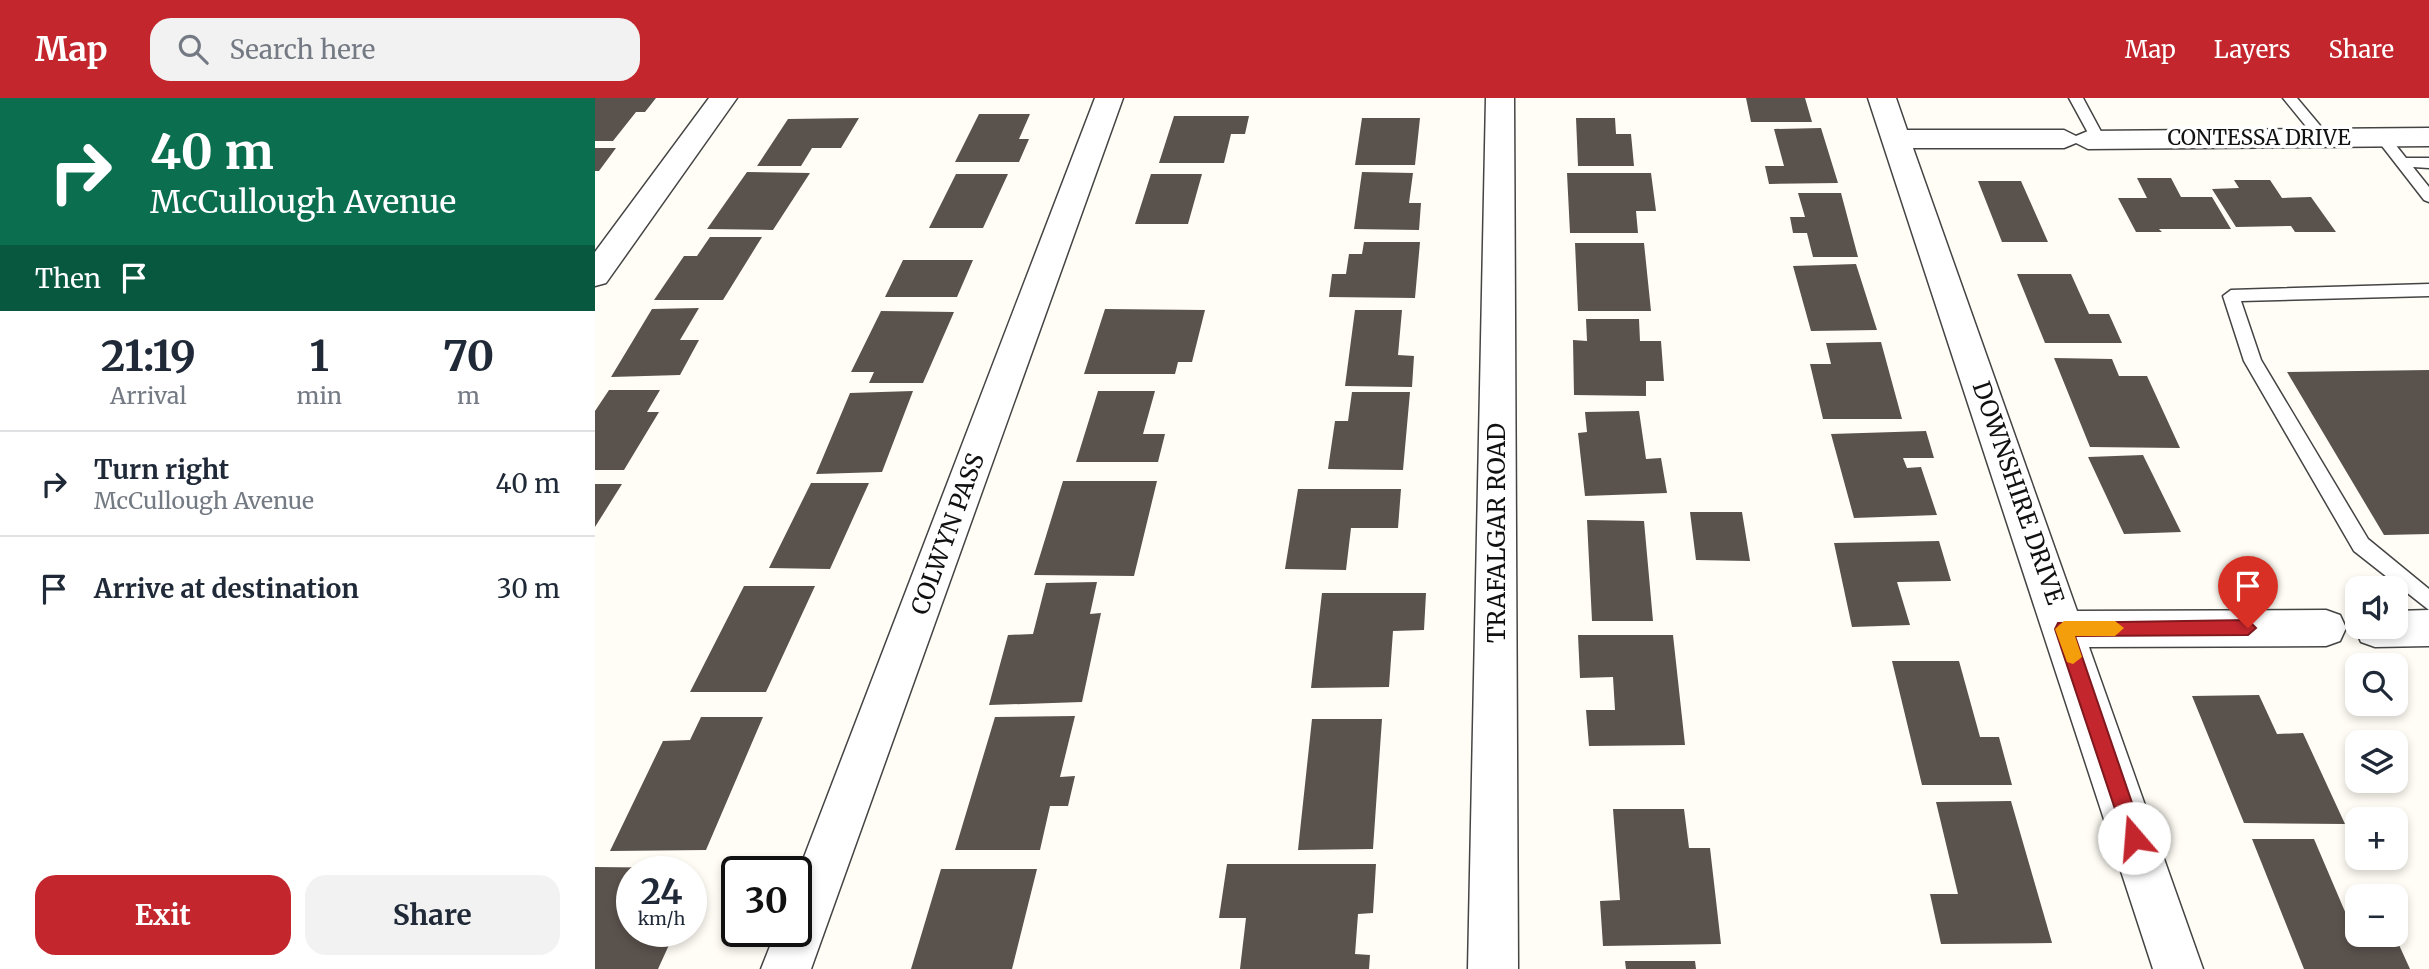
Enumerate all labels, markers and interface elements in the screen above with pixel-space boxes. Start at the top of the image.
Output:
search box [150,18,640,81]
text: Map [35,29,108,70]
icon: search [174,30,212,68]
text: Search here [230,33,375,66]
text: Map [2125,34,2176,65]
text: Layers [2214,34,2290,65]
text: Share [2328,34,2394,65]
text: 40 m [150,121,274,182]
street label: CONTESSA DRIVE [2167,124,2351,151]
icon: right [35,126,126,217]
text: McCullough Avenue [150,182,456,222]
icon: arrive [115,259,153,297]
text: Then [35,262,101,295]
text: 21:19 [101,330,196,382]
text: 1 [310,330,329,382]
text: 70 [443,330,494,382]
street label: DOWNSHIRE DRIVE [1966,377,2071,609]
text: Arrival [110,381,187,410]
text: min [297,381,342,410]
text: m [457,381,480,410]
street label: TRAFALGAR ROAD [1481,423,1512,643]
street label: COLWYN PASS [904,449,991,619]
text: Turn right [94,453,229,486]
icon: right [35,465,73,503]
text: 40 m [496,467,560,500]
text: McCullough Avenue [94,486,314,515]
pin [2218,556,2278,628]
icon: arrive [2229,567,2267,605]
icon: arrive [35,570,73,608]
text: Arrive at destination [94,572,359,605]
text: 30 m [497,572,560,605]
map controls [2345,576,2408,947]
button: sound [2345,576,2408,639]
button: search [2345,653,2408,716]
button: layers [2345,730,2408,793]
position arrow [2097,801,2171,875]
button: + [2345,807,2408,870]
speed limit sign: 30 [721,856,812,947]
text: 24 [640,870,683,914]
button: Exit [35,875,291,955]
button: Share [305,875,560,955]
button: − [2345,884,2408,947]
text: km/h [638,907,685,930]

